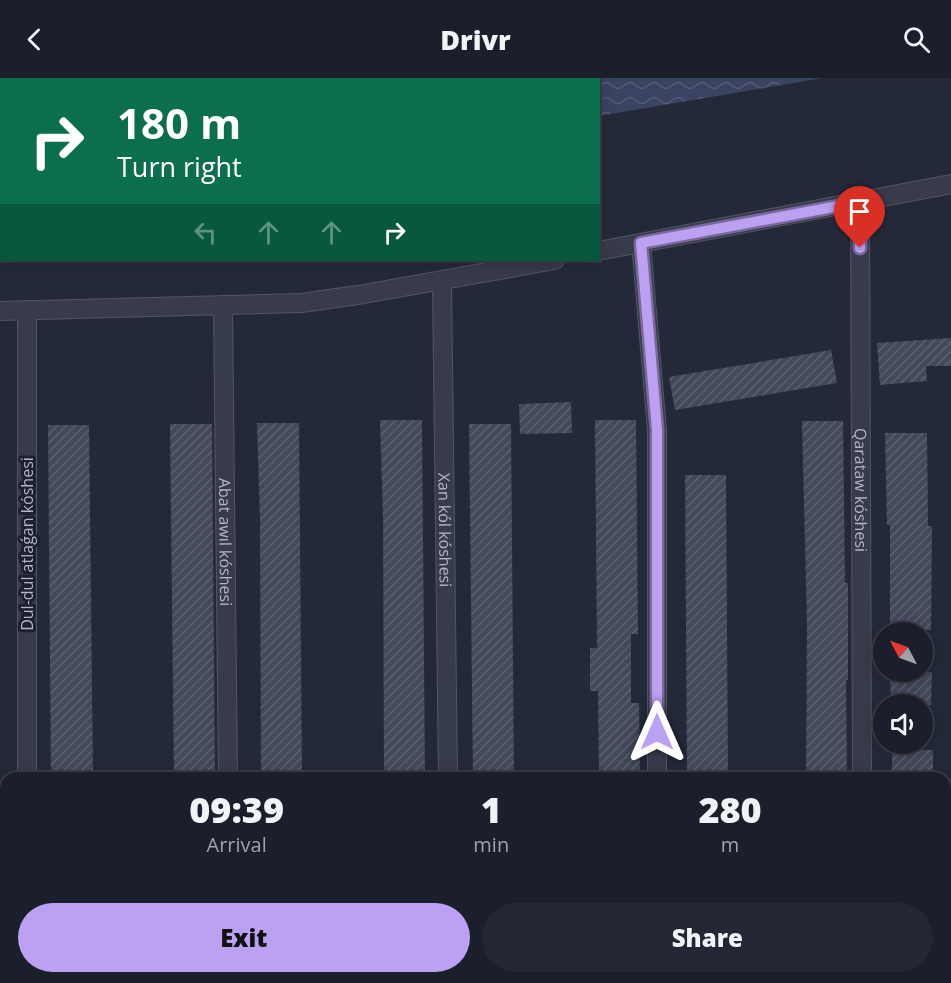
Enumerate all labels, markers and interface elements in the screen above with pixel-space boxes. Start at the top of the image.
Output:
text: Drivr [440,21,511,58]
icon: back [18,23,51,56]
icon: search [900,23,933,56]
text: 180 m [117,94,241,151]
icon: right [18,102,96,180]
text: Turn right [117,148,242,185]
pin [834,186,885,248]
icon: arrive [843,195,876,228]
icon: left [189,216,222,249]
icon: ahead [252,216,285,249]
icon: ahead [315,216,348,249]
icon: right [378,216,411,249]
street label: Qarataw kóshesi [850,428,872,552]
street label: Dul-dul atlaǵan kóshesi [16,457,38,631]
street label: Xan kól kóshesi [433,473,457,587]
street label: Abat awıl kóshesi [214,478,237,606]
north arrow [873,622,933,682]
map controls [873,622,933,754]
button: sound [873,694,933,754]
position arrow [625,700,689,764]
text: 09:39 [189,785,284,834]
text: 1 [481,785,502,834]
text: 280 [698,785,762,834]
text: Arrival [207,831,267,858]
text: min [473,831,509,858]
text: m [721,831,739,858]
button: Exit [18,903,470,972]
button: Share [482,903,933,972]

